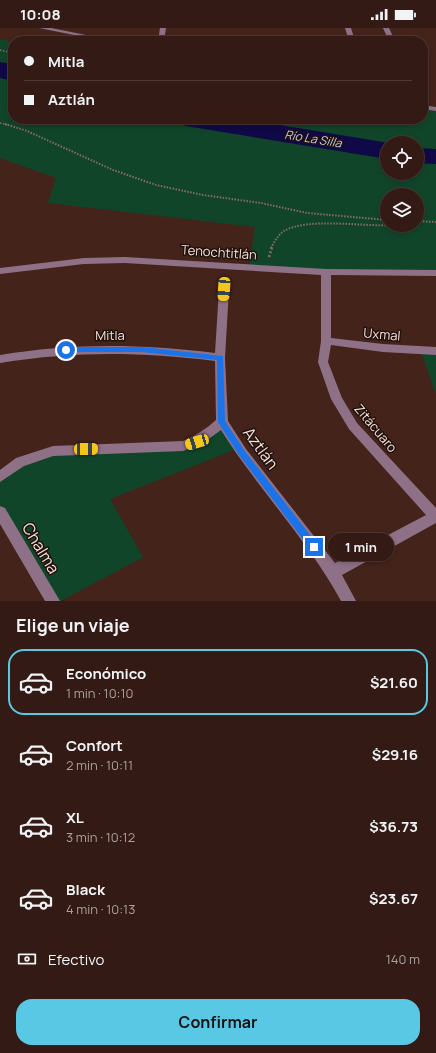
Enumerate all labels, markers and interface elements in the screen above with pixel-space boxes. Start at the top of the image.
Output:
text: 10:08 [20,4,61,25]
text: Mitla [48,51,84,72]
text: Aztlán [48,89,95,110]
water label: Río La Silla [283,126,344,152]
map controls [380,136,424,232]
button: locate [380,136,424,180]
button: layers [380,188,424,232]
street label: Tenochtitlán [181,240,257,264]
car [217,277,231,301]
street label: Uxmal [363,323,401,345]
street label: Mitla [95,326,125,344]
route start [57,341,75,359]
street label: Zitácuaro [351,400,402,456]
street label: Aztlán [238,422,284,474]
car [184,433,210,451]
car [74,443,98,455]
street label: Chalma [17,518,65,578]
callout: 1 min [328,533,394,561]
route end [305,538,323,556]
text: 1 min [345,538,377,556]
text: Elige un viaje [16,613,130,637]
text: Económico [66,663,146,684]
icon: car [18,664,54,700]
text: $21.60 [370,672,418,693]
text: 1 min · 10:10 [66,684,133,702]
text: Confort [66,735,123,756]
icon: car [18,736,54,772]
text: $29.16 [372,744,418,765]
text: 2 min · 10:11 [66,756,133,774]
text: XL [66,807,84,828]
icon: car [18,808,54,844]
text: $36.73 [369,816,418,837]
text: 3 min · 10:12 [66,828,135,846]
text: Black [66,879,105,900]
icon: car [18,880,54,916]
text: $23.67 [369,888,418,909]
text: 4 min · 10:13 [66,900,135,918]
icon: cash [16,948,38,970]
text: Efectivo [48,949,104,970]
text: 140 m [386,950,420,968]
button: Confirmar [16,999,420,1045]

